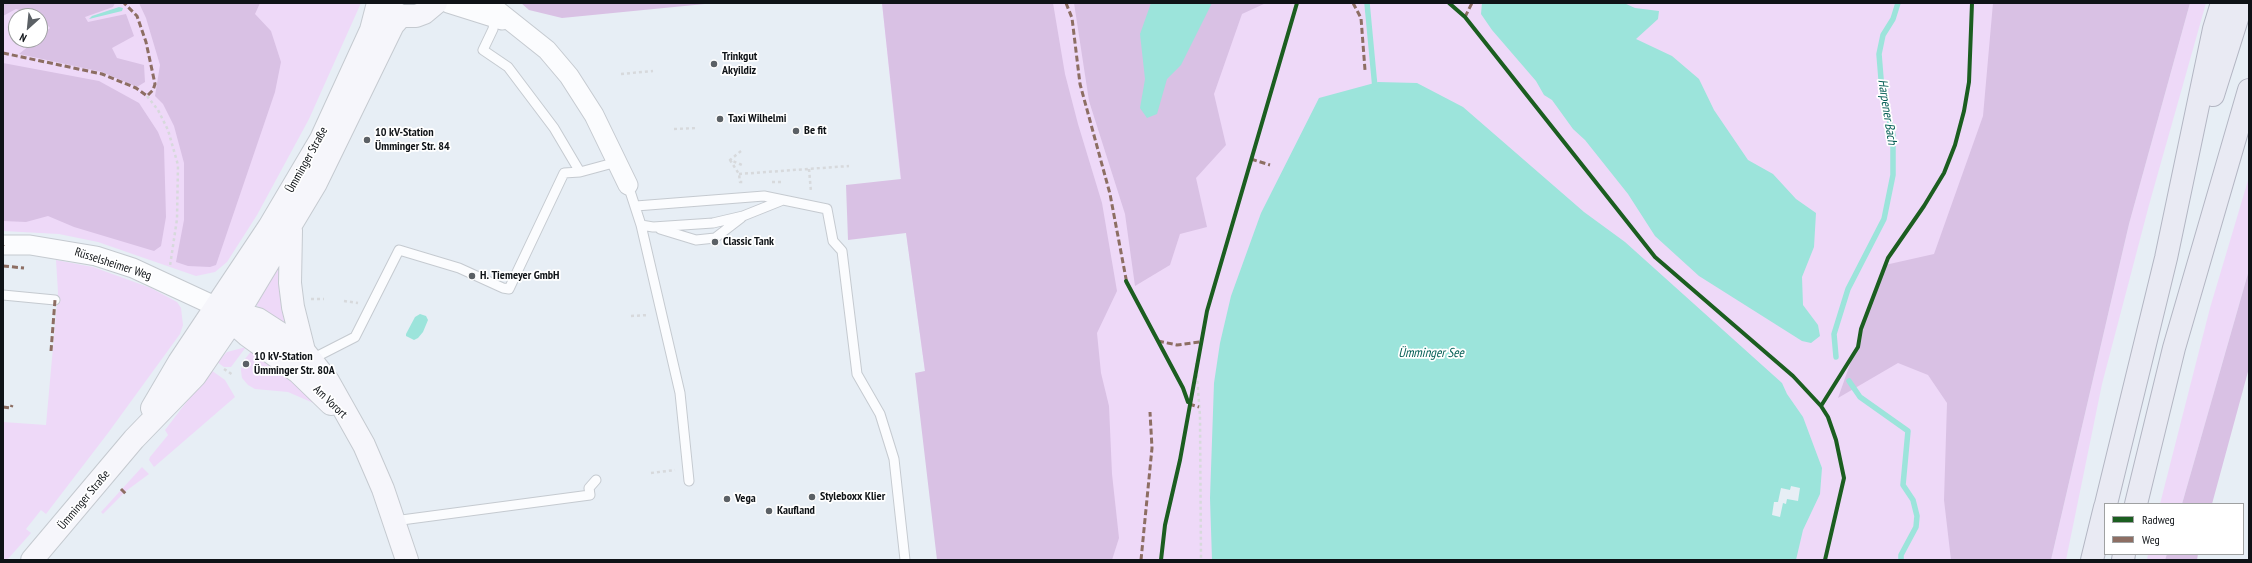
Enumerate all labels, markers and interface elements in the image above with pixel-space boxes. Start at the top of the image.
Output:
north arrow [8,8,48,48]
text: N [17,30,29,45]
place label: Trinkgut Akyildiz [722,50,757,78]
marker: Trinkgut Akyildiz [709,59,719,69]
water label: Harpener Bach [1874,78,1900,146]
place label: Taxi Wilhelmi [728,112,786,126]
marker: Taxi Wilhelmi [715,114,725,124]
place label: Be fit [804,124,826,138]
street label: Ümminger Straße [283,125,331,195]
place label: 10 kV-Station Ümminger Str. 84 [375,126,450,154]
marker: Be fit [791,126,801,136]
marker: 10 kV-Station Ümminger Str. 84 [362,135,372,145]
place label: Classic Tank [723,235,774,249]
marker: Classic Tank [710,237,720,247]
street label: Rüsselsheimer Weg [73,245,153,283]
place label: H. Tiemeyer GmbH [480,269,559,283]
marker: H. Tiemeyer GmbH [467,271,477,281]
water label: Ümminger See [1398,345,1464,361]
place label: 10 kV-Station Ümminger Str. 80A [254,350,335,378]
marker: 10 kV-Station Ümminger Str. 80A [241,359,251,369]
street label: Am Vorort [310,382,350,422]
street label: Ümminger Straße [55,467,113,533]
place label: Styleboxx Klier [820,490,885,504]
place label: Vega [735,492,756,506]
marker: Styleboxx Klier [807,492,817,502]
marker: Vega [722,494,732,504]
legend [2104,503,2244,555]
place label: Kaufland [777,504,815,518]
marker: Kaufland [764,506,774,516]
text: Radweg [2142,512,2175,527]
text: Weg [2142,532,2160,547]

